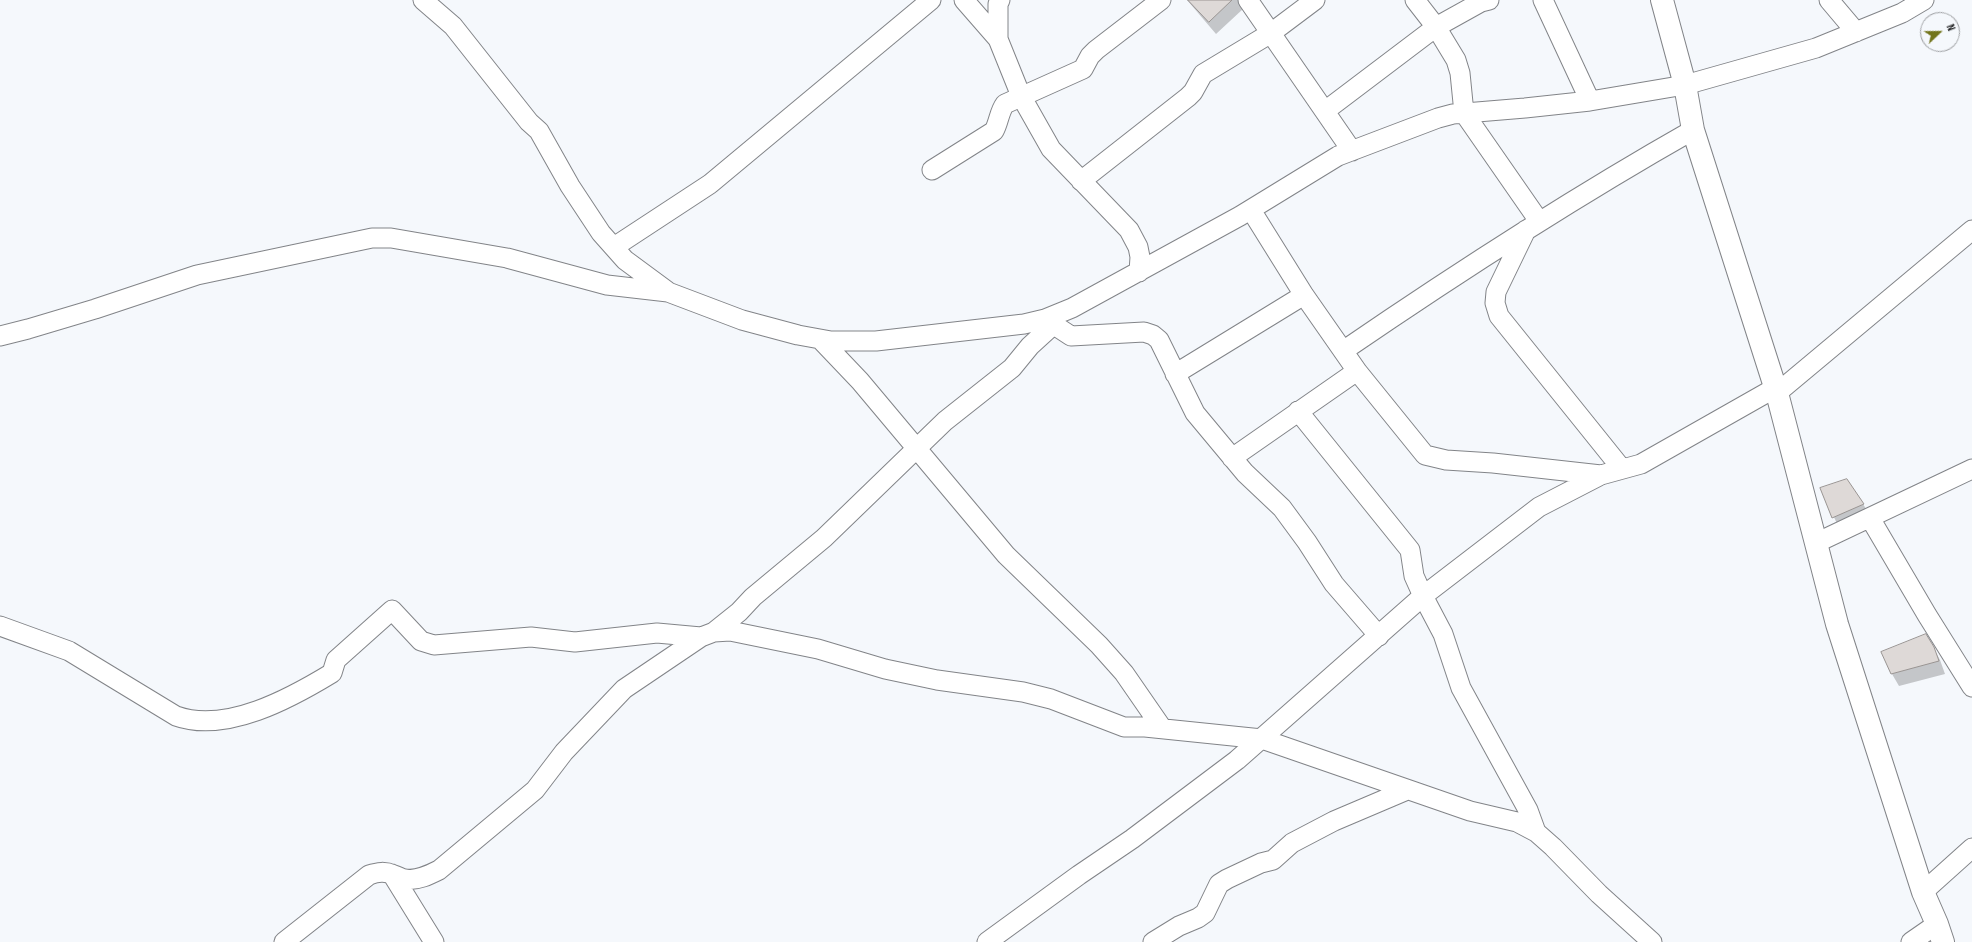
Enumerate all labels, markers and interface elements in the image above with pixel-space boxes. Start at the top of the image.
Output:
north arrow [1920,12,1960,52]
text: N [1944,23,1958,33]

